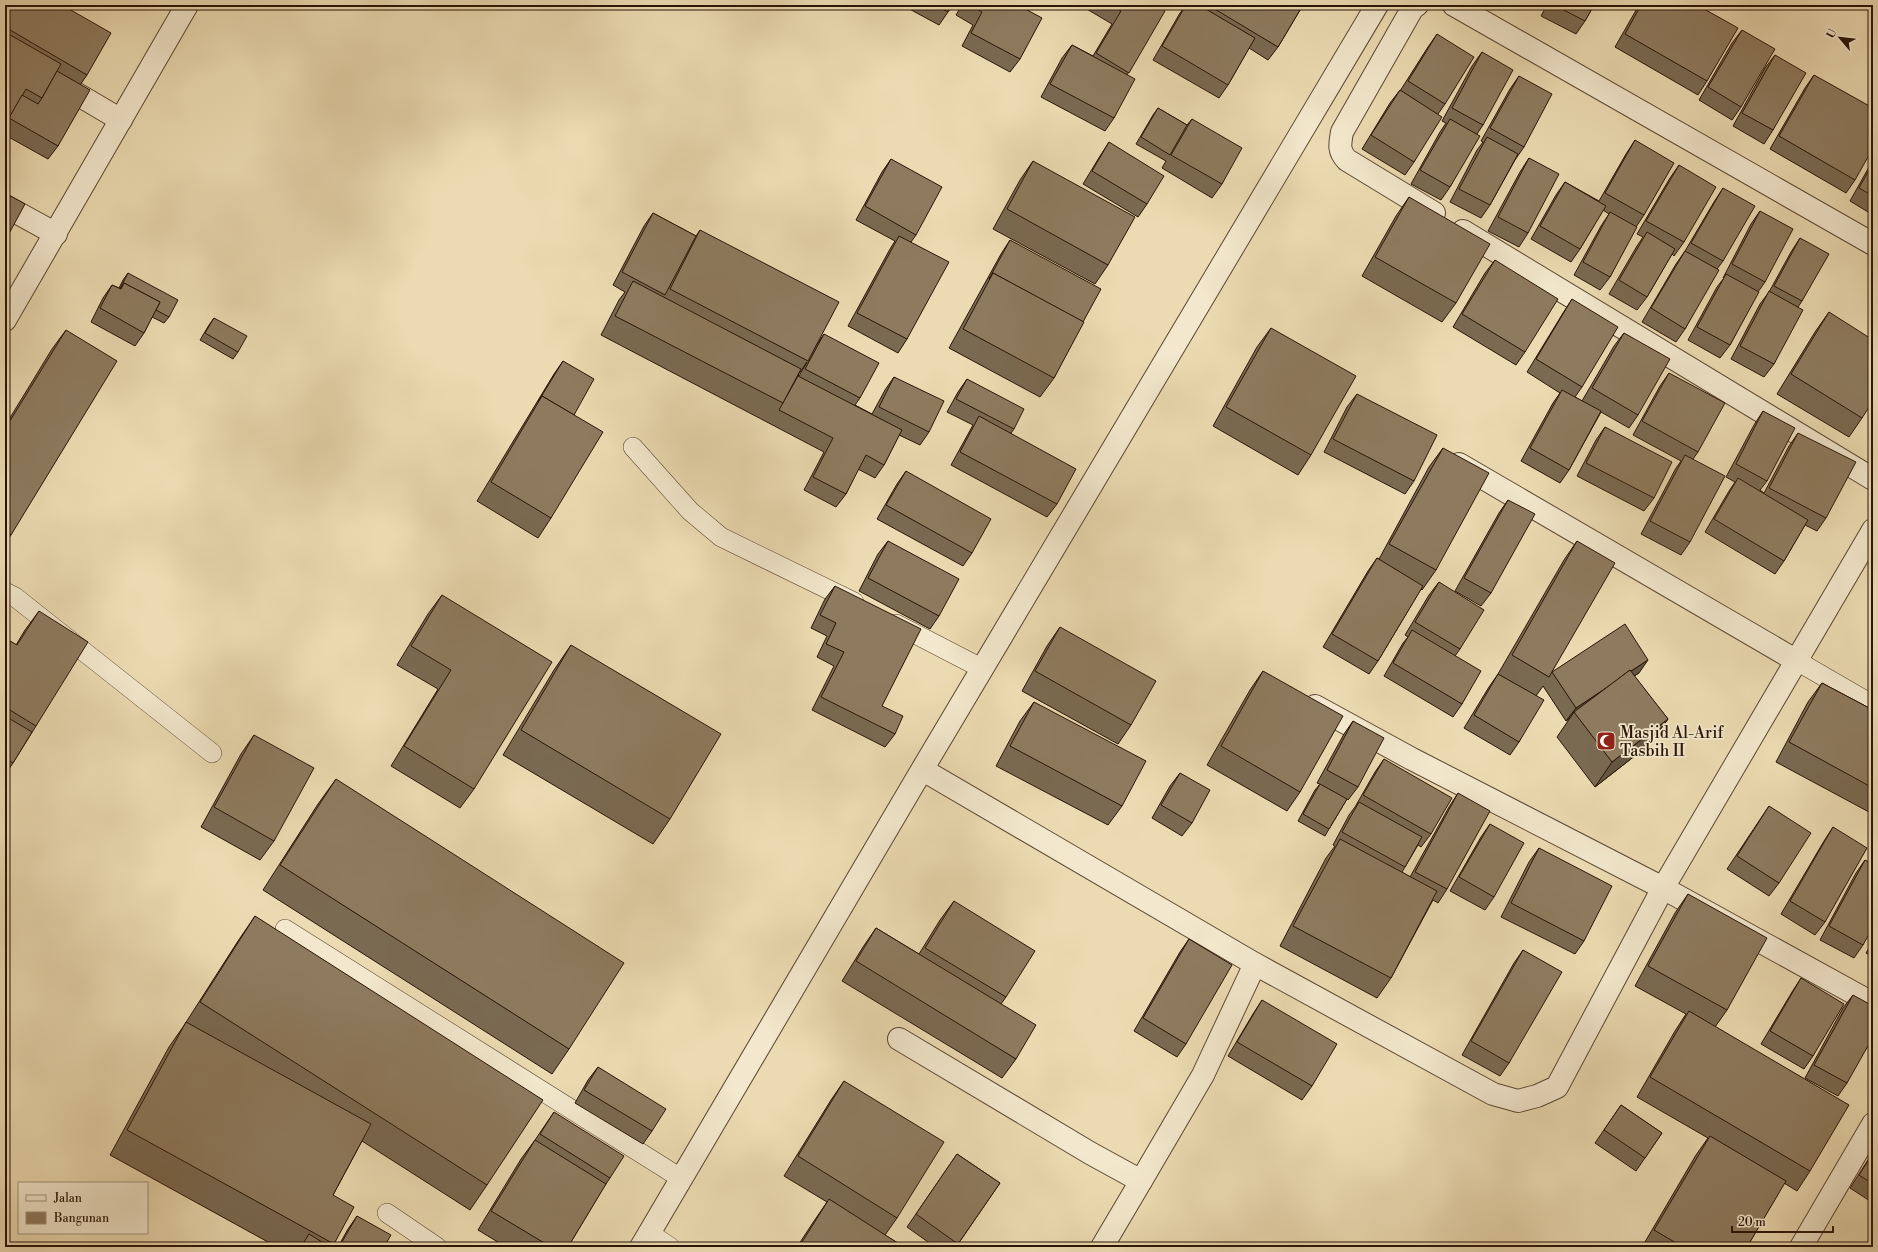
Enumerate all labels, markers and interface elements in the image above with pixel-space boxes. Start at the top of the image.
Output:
north arrow [1820,18,1860,58]
text: U [1824,26,1840,41]
place label: Masjid Al-Arif Tasbih II [1620,723,1725,761]
mosque icon: Masjid Al-Arif Tasbih II [1595,730,1617,752]
legend [18,1182,148,1234]
text: Jalan [53,1191,82,1206]
scale bar [1732,1208,1833,1234]
text: Bangunan [53,1211,109,1226]
text: 20 m [1738,1215,1766,1230]

